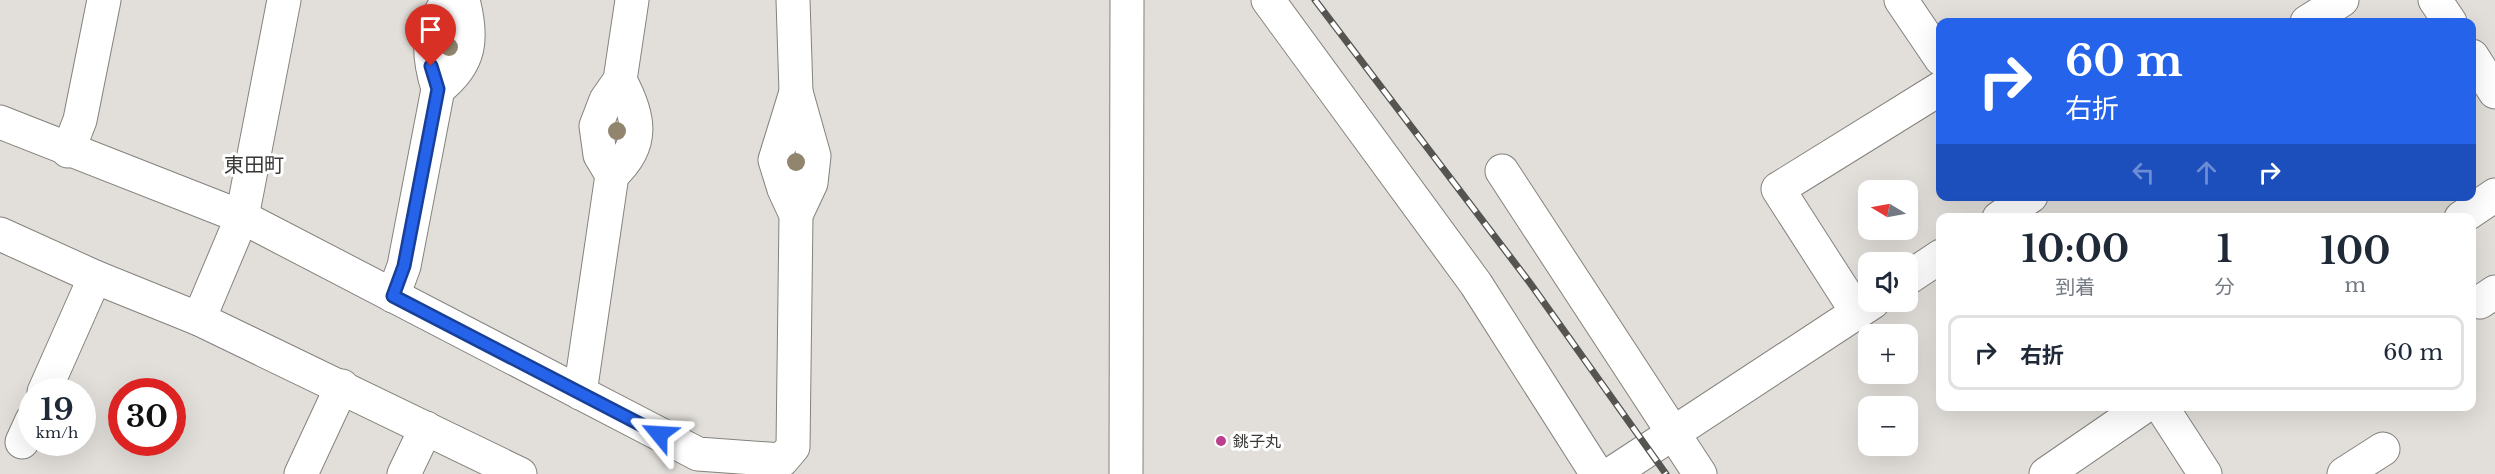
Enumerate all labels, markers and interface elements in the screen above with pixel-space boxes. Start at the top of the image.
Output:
pin [405,4,456,66]
icon: arrive [414,13,447,46]
text: 60 m [2065,35,2183,87]
icon: right [1966,42,2044,120]
text: 右折 [2065,92,2119,125]
district label: 東田町 [224,153,284,177]
icon: left [2127,156,2160,189]
icon: ahead [2190,156,2223,189]
icon: right [2253,156,2286,189]
north arrow [1858,180,1918,240]
map controls [1858,180,1918,456]
text: 10:00 [2022,227,2129,272]
text: 1 [2217,227,2233,272]
text: 100 [2320,229,2390,274]
button: sound [1858,252,1918,312]
text: m [2345,273,2366,297]
text: 到着 [2055,275,2095,299]
text: 分 [2215,275,2235,299]
button: + [1858,324,1918,384]
icon: right [1969,336,2002,369]
text: 60 m [2383,339,2443,366]
text: 右折 [2020,342,2064,369]
speed limit sign: 30 [108,378,186,456]
text: 19 [40,391,74,428]
button: − [1858,396,1918,456]
position arrow [627,402,691,466]
text: km/h [36,423,78,442]
place label: 銚子丸 [1233,431,1281,451]
marker: 銚子丸 [1214,434,1228,448]

